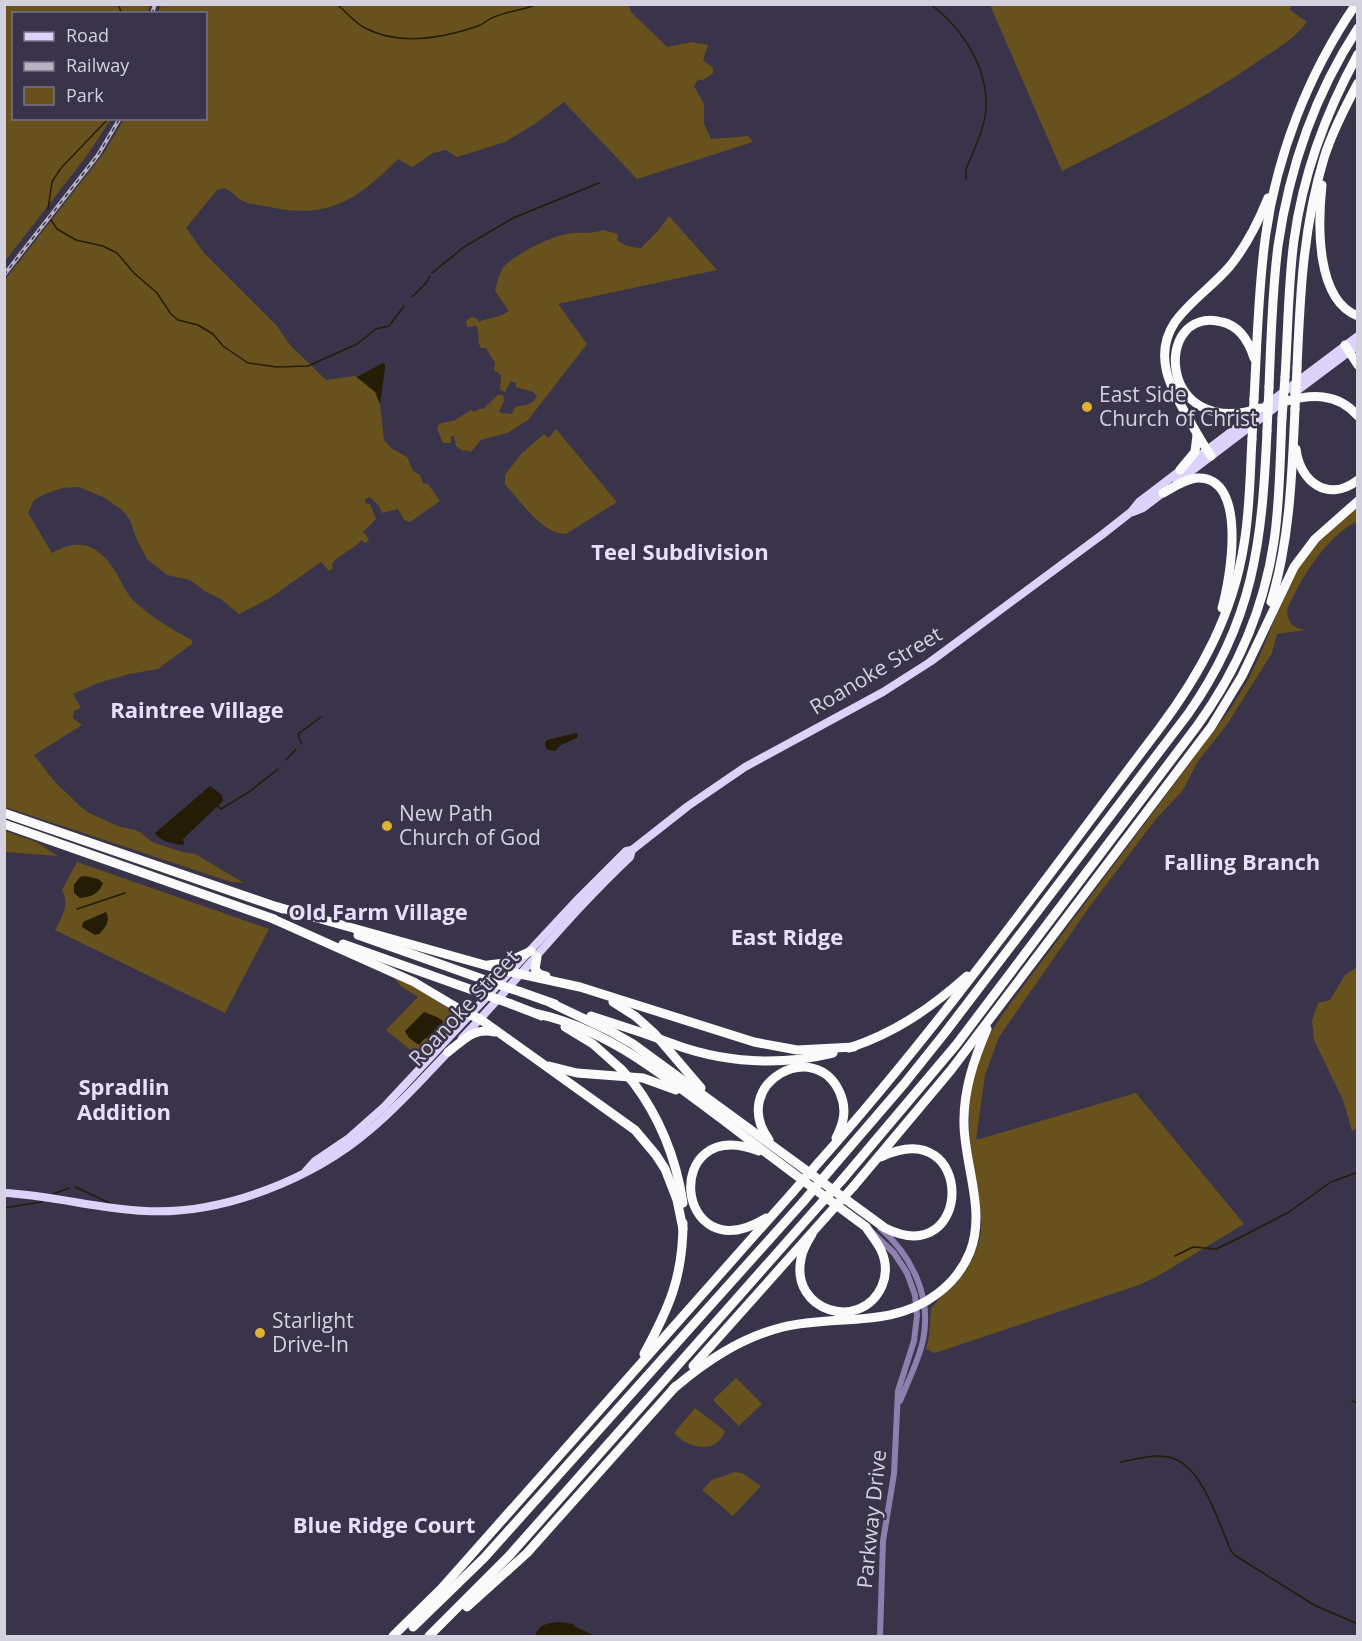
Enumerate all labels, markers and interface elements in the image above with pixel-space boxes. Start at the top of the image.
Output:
legend [12,12,207,120]
text: Road [66,23,109,47]
text: Railway [66,53,130,77]
text: Park [66,83,104,107]
place label: East Side Church of Christ [1099,380,1258,432]
marker: East Side Church of Christ [1080,400,1094,414]
district label: Teel Subdivision [591,536,769,566]
street label: Roanoke Street [804,620,947,721]
district label: Raintree Village [110,694,284,724]
place label: New Path Church of God [399,799,541,851]
marker: New Path Church of God [380,819,394,833]
district label: Falling Branch [1164,846,1320,876]
district label: Old Farm Village [288,896,468,926]
district label: East Ridge [731,921,843,951]
street label: Roanoke Street [402,943,525,1072]
district label: Spradlin Addition [77,1071,171,1126]
place label: Starlight Drive-In [272,1306,354,1358]
marker: Starlight Drive-In [253,1326,267,1340]
street label: Parkway Drive [850,1448,892,1590]
district label: Blue Ridge Court [293,1509,475,1539]

